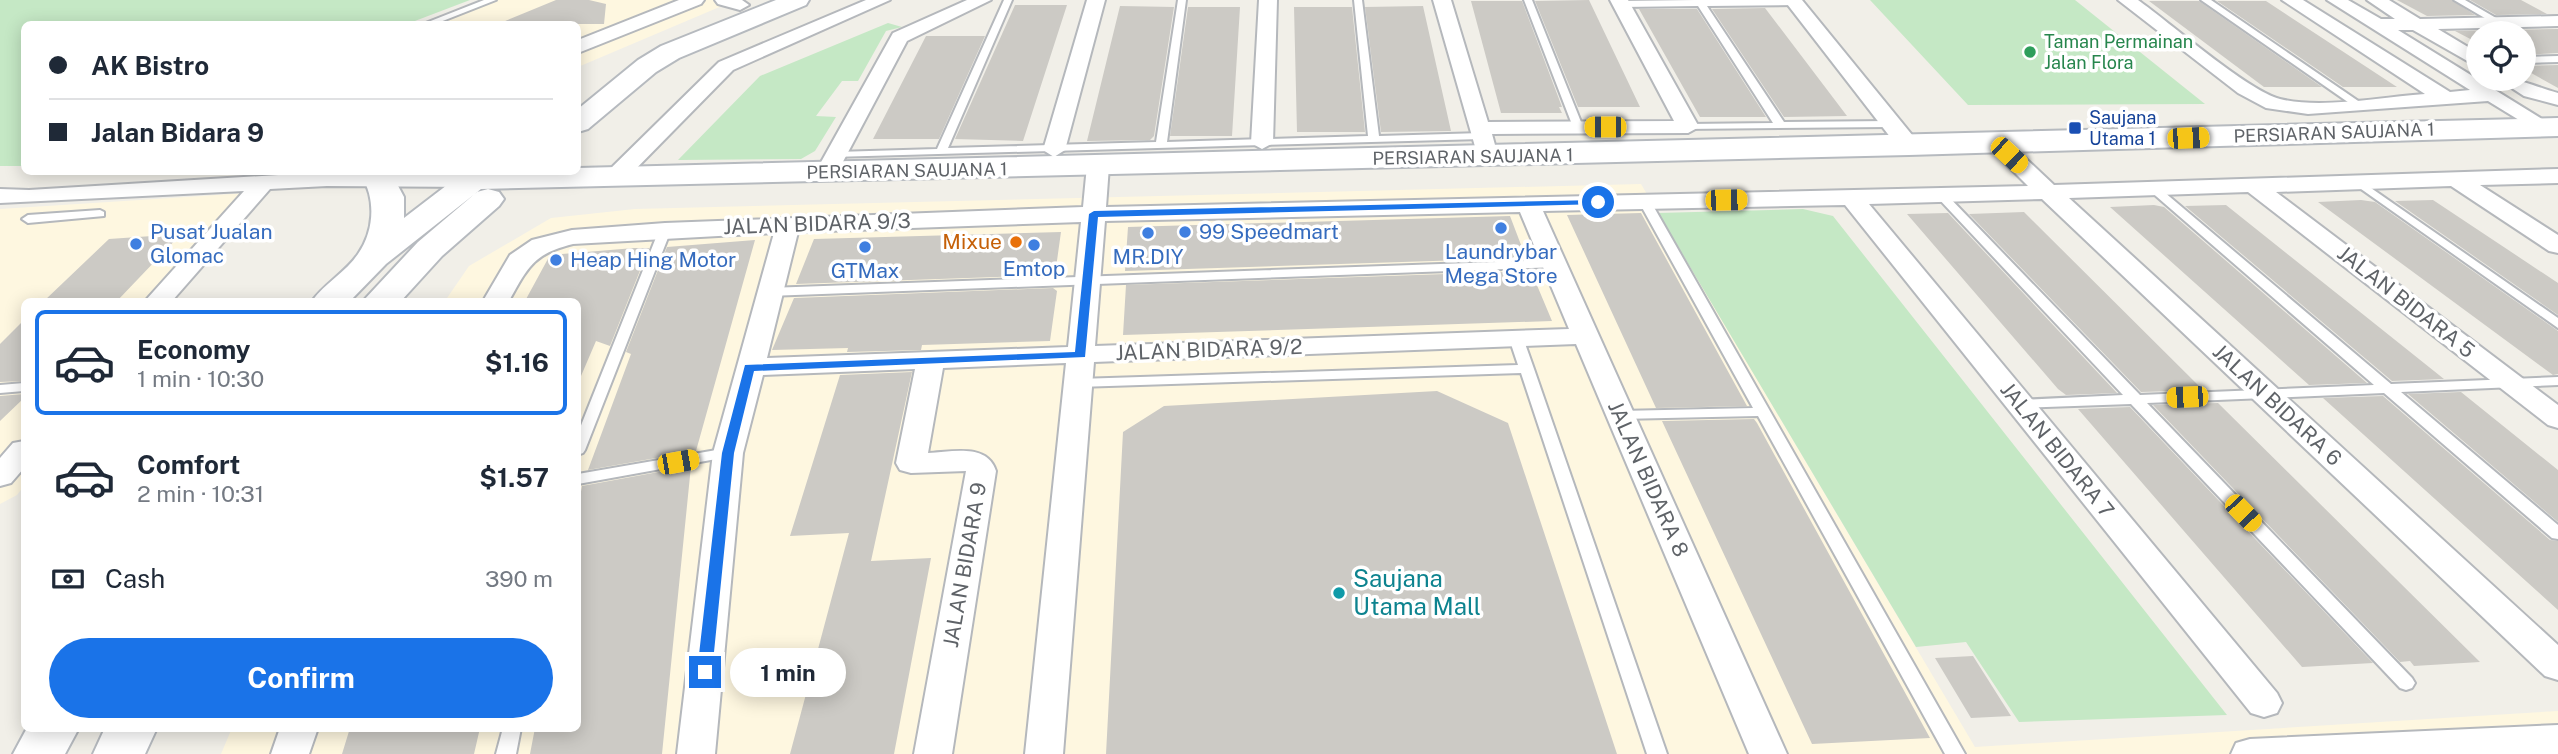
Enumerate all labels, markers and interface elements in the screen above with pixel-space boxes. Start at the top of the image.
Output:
map controls [2466,21,2536,91]
button: locate [2466,21,2536,91]
place label: Taman Permainan Jalan Flora [2044,31,2193,73]
marker: Taman Permainan Jalan Flora [2022,44,2038,60]
text: AK Bistro [91,50,209,81]
place label: Saujana Utama 1 [2089,107,2156,149]
text: Jalan Bidara 9 [91,117,264,148]
car [1585,117,1627,138]
street label: PERSIARAN SAUJANA 1 [2233,118,2435,147]
marker: Saujana Utama 1 [2067,120,2083,136]
car [2167,127,2210,149]
car [1987,133,2032,177]
street label: PERSIARAN SAUJANA 1 [1372,144,1574,169]
street label: PERSIARAN SAUJANA 1 [806,158,1008,183]
route start [1582,186,1614,218]
car [1705,189,1748,211]
street label: JALAN BIDARA 9/3 [723,208,911,239]
place label: Pusat Jualan Glomac [150,219,273,268]
place label: 99 Speedmart [1199,219,1339,244]
marker: Laundrybar Mega Store [1493,220,1509,236]
marker: 99 Speedmart [1177,224,1193,240]
marker: MR.DIY [1140,225,1156,241]
place label: Mixue [942,229,1002,254]
marker: Mixue [1008,234,1024,250]
marker: Pusat Jualan Glomac [128,236,144,252]
marker: Emtop [1026,237,1042,253]
marker: GTMax [857,239,873,255]
place label: Laundrybar Mega Store [1444,239,1558,288]
street label: JALAN BIDARA 5 [2333,240,2480,363]
place label: MR.DIY [1113,244,1184,269]
place label: Heap Hing Motor [570,247,736,272]
marker: Heap Hing Motor [548,252,564,268]
place label: Emtop [1003,256,1065,281]
place label: GTMax [831,258,900,283]
icon: car [53,331,116,394]
text: Economy [137,334,250,365]
street label: JALAN BIDARA 9/2 [1115,334,1303,365]
street label: JALAN BIDARA 6 [2208,339,2347,471]
text: $1.16 [485,347,549,378]
text: 1 min · 10:30 [137,365,264,392]
street label: JALAN BIDARA 7 [1995,377,2120,522]
car [2166,386,2209,408]
street label: JALAN BIDARA 8 [1603,397,1694,560]
icon: car [53,446,116,509]
car [656,448,701,476]
text: Comfort [137,449,240,480]
text: $1.57 [479,462,549,493]
text: 2 min · 10:31 [137,480,264,507]
street label: JALAN BIDARA 9 [938,480,991,649]
car [2221,491,2266,535]
icon: cash [49,560,87,598]
text: Cash [105,563,165,594]
place label: Saujana Utama Mall [1353,564,1481,620]
text: 390 m [485,565,553,592]
marker: Saujana Utama Mall [1331,585,1347,601]
button: Confirm [49,638,553,718]
callout: 1 min [730,648,845,696]
route end [689,656,721,688]
text: 1 min [760,659,816,686]

